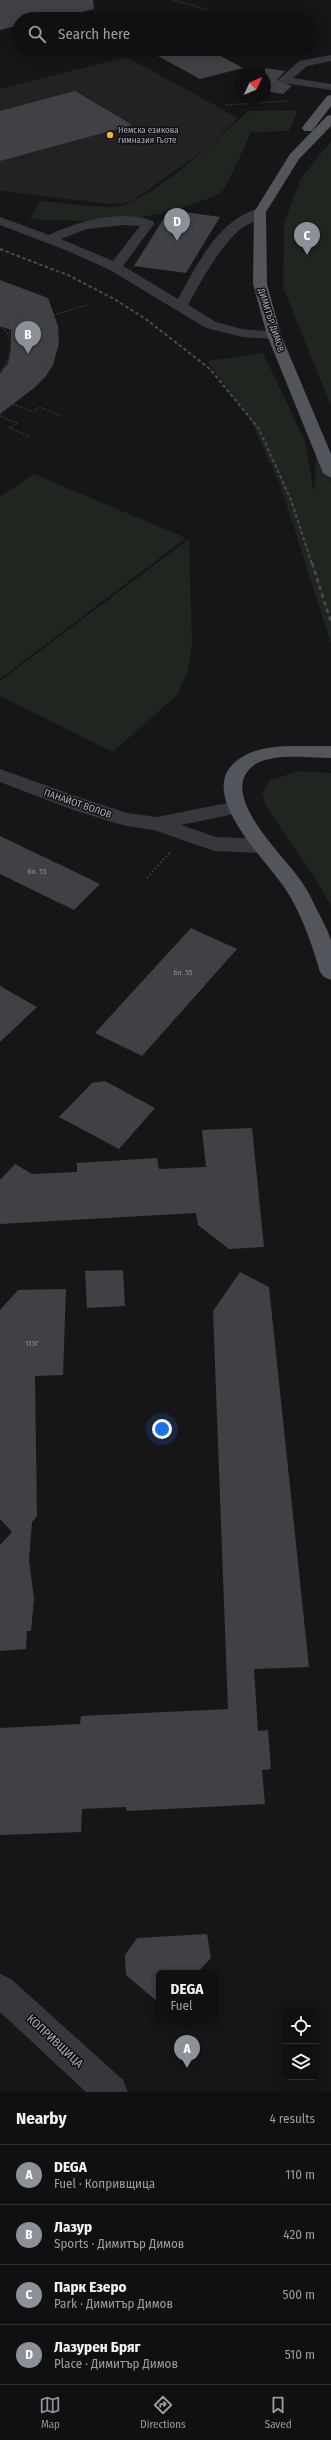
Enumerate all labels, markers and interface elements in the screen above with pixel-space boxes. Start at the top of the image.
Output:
search box [12,12,319,56]
icon: search [26,23,48,45]
text: Search here [58,25,130,43]
north arrow [235,68,271,104]
place label: Немска езикова гимназия Гьоте [118,125,179,145]
marker: Немска езикова гимназия Гьоте [105,130,115,140]
pin: D [164,208,190,241]
pin: C [294,222,320,255]
street label: ДИМИТЪР ДИМОВ [256,286,286,353]
pin: B [15,321,41,354]
street label: ПАНАЙОТ ВОЛОВ [42,786,114,821]
house number: бл. 53 [28,867,47,876]
house number: бл. 55 [173,968,193,977]
house number: 113Г [25,1339,39,1348]
your location [152,1419,172,1439]
popup [156,1970,218,2022]
text: DEGA [171,1980,203,1998]
text: Fuel [171,1998,192,2013]
map controls [283,2008,319,2080]
button: locate [283,2008,319,2044]
street label: КОПРИВЩИЦА [24,2011,87,2071]
pin: A [174,2035,200,2068]
button: layers [283,2044,319,2080]
text: Nearby [16,2108,67,2129]
text: 4 results [269,2111,315,2126]
text: DEGA [54,2158,87,2176]
text: A [25,2167,33,2182]
text: 110 m [285,2167,315,2182]
text: Fuel · Копривщица [54,2176,155,2191]
text: Лазур [54,2218,92,2236]
text: B [25,2227,33,2242]
text: 420 m [283,2227,315,2242]
text: Sports · Димитър Димов [54,2236,184,2251]
text: Парк Езеро [54,2278,127,2296]
text: C [26,2287,32,2302]
text: 500 m [282,2287,315,2302]
text: Park · Димитър Димов [54,2296,173,2311]
text: Лазурен Бряг [54,2338,140,2356]
text: D [25,2347,33,2362]
text: 510 m [285,2347,315,2362]
text: Place · Димитър Димов [54,2356,178,2371]
tab: Map [39,2394,61,2431]
tab: Directions [140,2394,186,2431]
tab: Saved [265,2394,292,2431]

